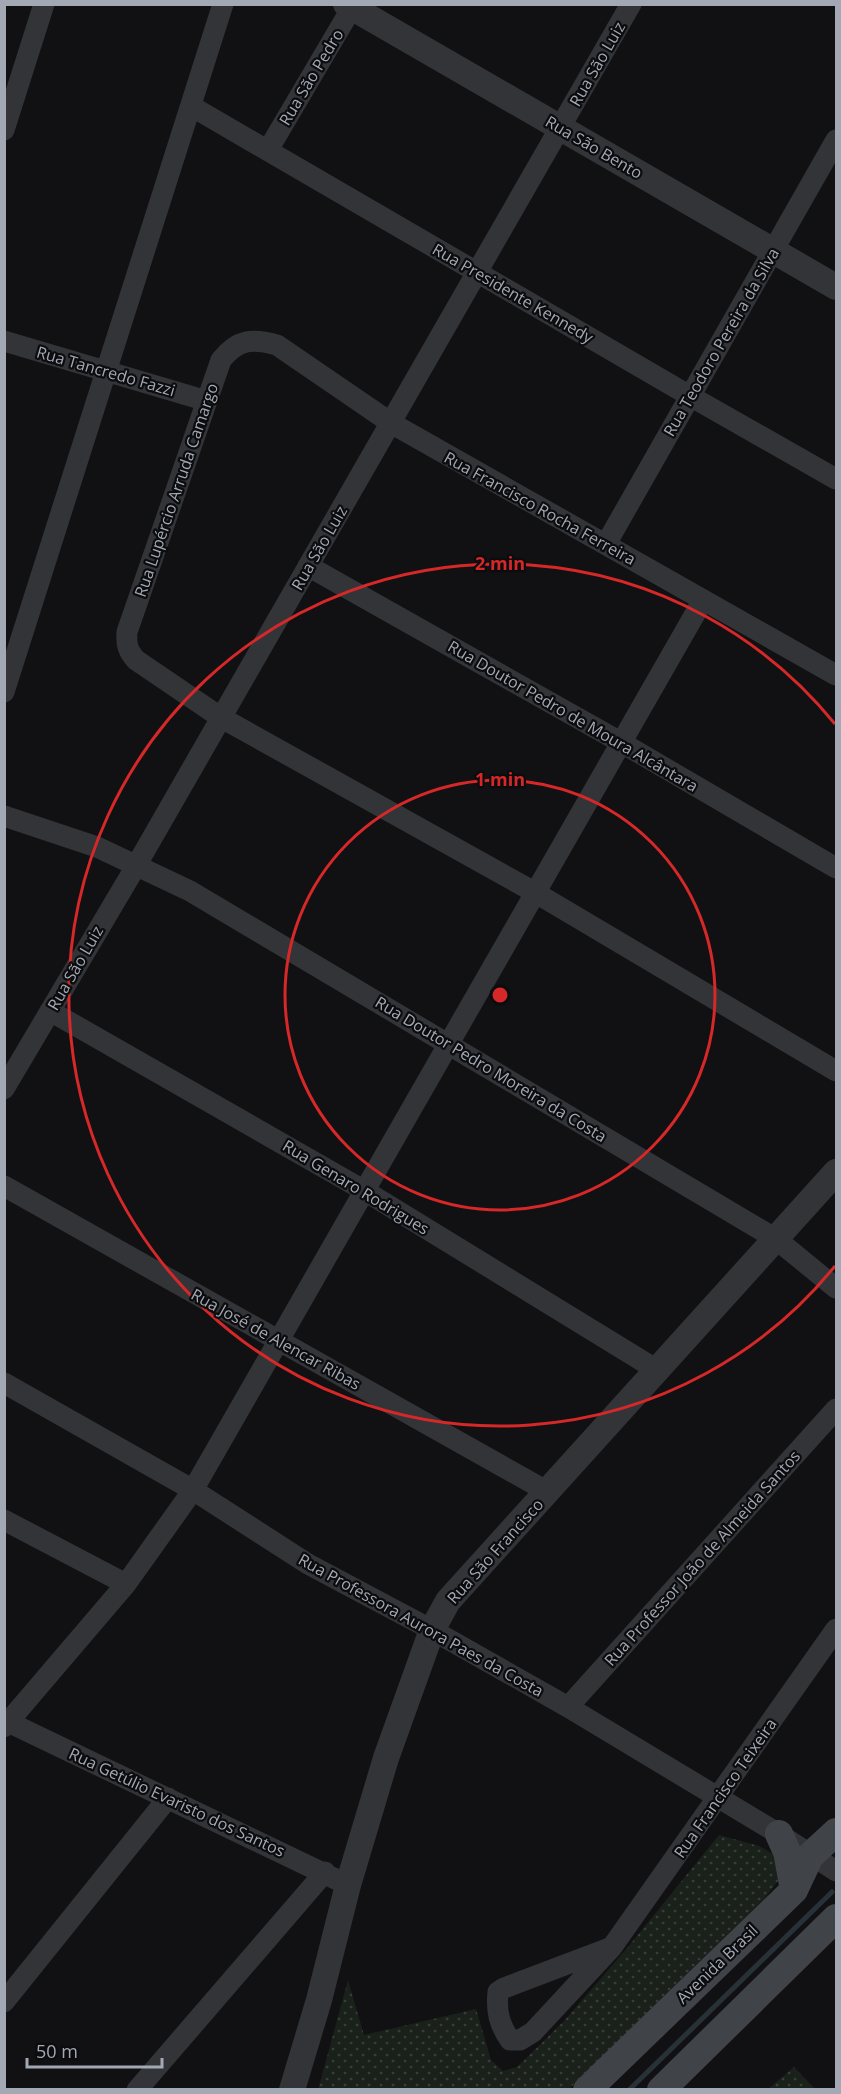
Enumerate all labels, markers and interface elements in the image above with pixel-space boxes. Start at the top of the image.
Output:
street label: Rua São Luiz [564,18,630,110]
street label: Rua São Pedro [274,25,348,129]
street label: Rua São Bento [541,110,647,184]
street label: Rua Presidente Kennedy [429,238,598,349]
street label: Rua Teodoro Pereira da Silva [658,244,784,440]
street label: Rua Tancredo Fazzi [34,341,178,401]
street label: Rua Lupércio Arruda Camargo [129,380,223,600]
street label: Rua Francisco Rocha Ferreira [440,446,640,570]
street label: Rua São Luiz [286,502,352,594]
text: 2 min [475,551,525,575]
street label: Rua Doutor Pedro de Moura Alcântara [444,635,702,797]
text: 1 min [475,767,525,791]
street label: Rua São Luiz [42,922,108,1014]
centre of rings [490,985,510,1005]
street label: Rua Doutor Pedro Moreira da Costa [371,991,611,1147]
street label: Rua Genaro Rodrigues [279,1134,433,1240]
street label: Rua José de Alencar Ribas [187,1283,365,1395]
street label: Rua Professor João de Almeida Santos [599,1445,805,1671]
street label: Rua São Francisco [442,1494,548,1608]
street label: Rua Professora Aurora Paes da Costa [294,1548,548,1702]
street label: Rua Francisco Teixeira [668,1714,782,1862]
street label: Rua Getúlio Evaristo dos Santos [65,1742,289,1862]
street label: Avenida Brasil [672,1920,762,2008]
scale bar [27,2031,162,2069]
text: 50 m [36,2039,78,2063]

